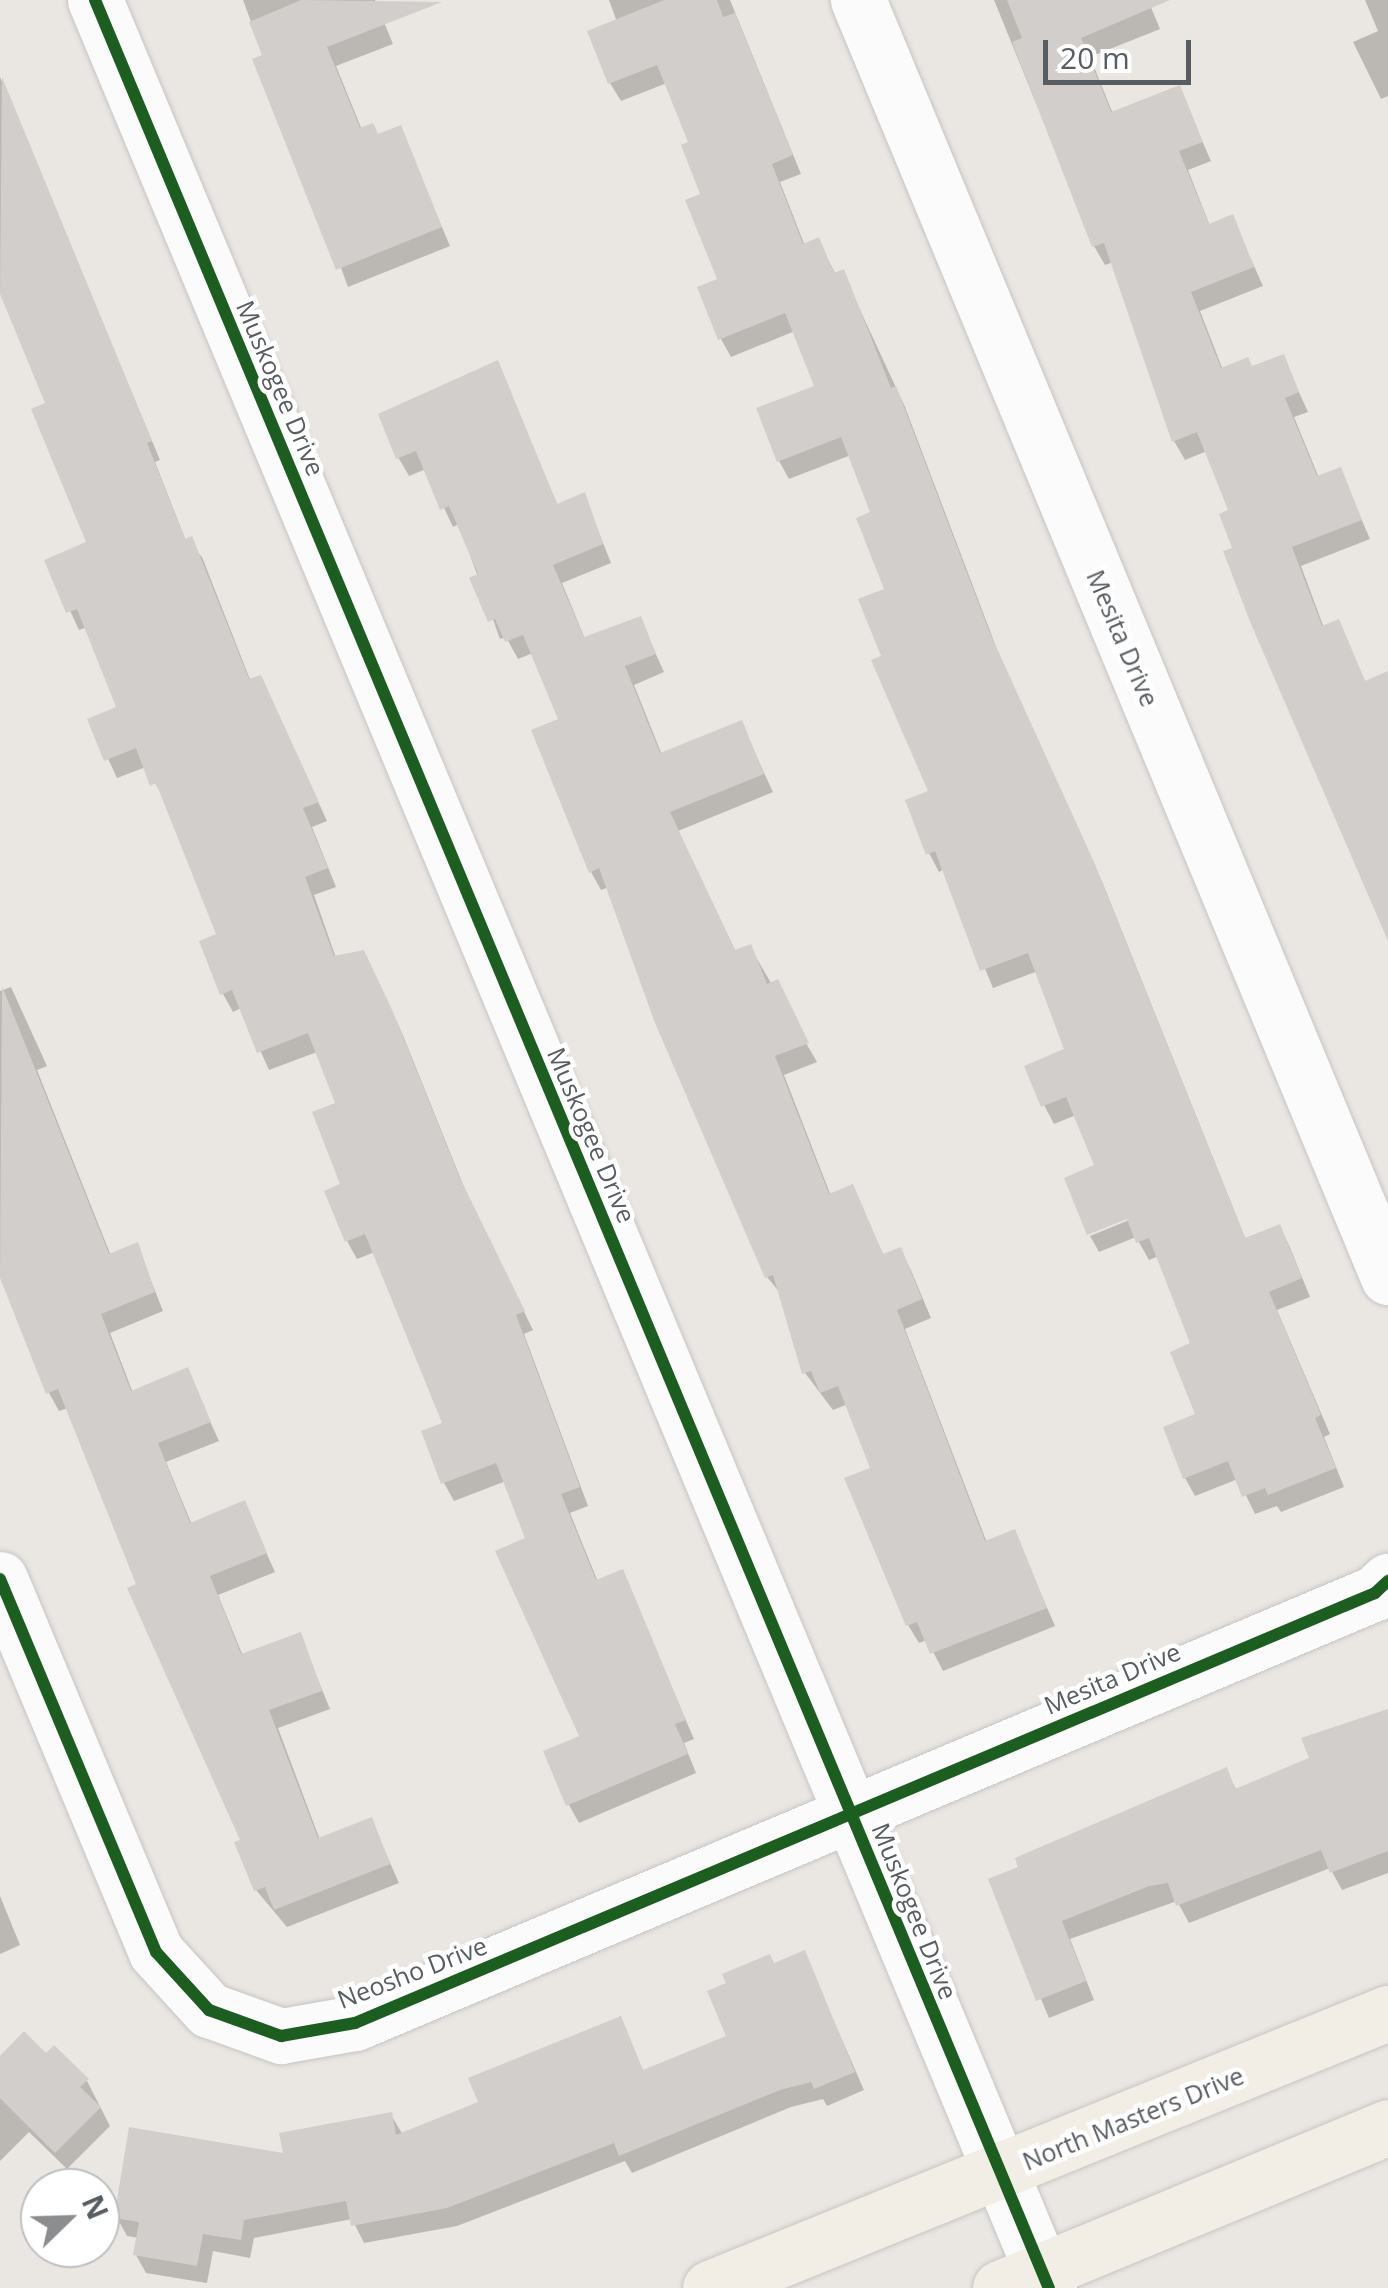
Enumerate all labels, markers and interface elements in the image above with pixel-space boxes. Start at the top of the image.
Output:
scale bar [1048,20,1196,82]
text: 20 m [1060,37,1130,78]
street label: Muskogee Drive [231,296,331,480]
street label: Mesita Drive [1081,565,1165,711]
street label: Muskogee Drive [542,1043,642,1227]
street label: Mesita Drive [1039,1636,1185,1720]
street label: Muskogee Drive [866,1819,964,2003]
street label: Neosho Drive [333,1930,491,2014]
street label: North Masters Drive [1018,2060,1248,2176]
north arrow [20,2168,120,2268]
text: N [74,2189,118,2225]

